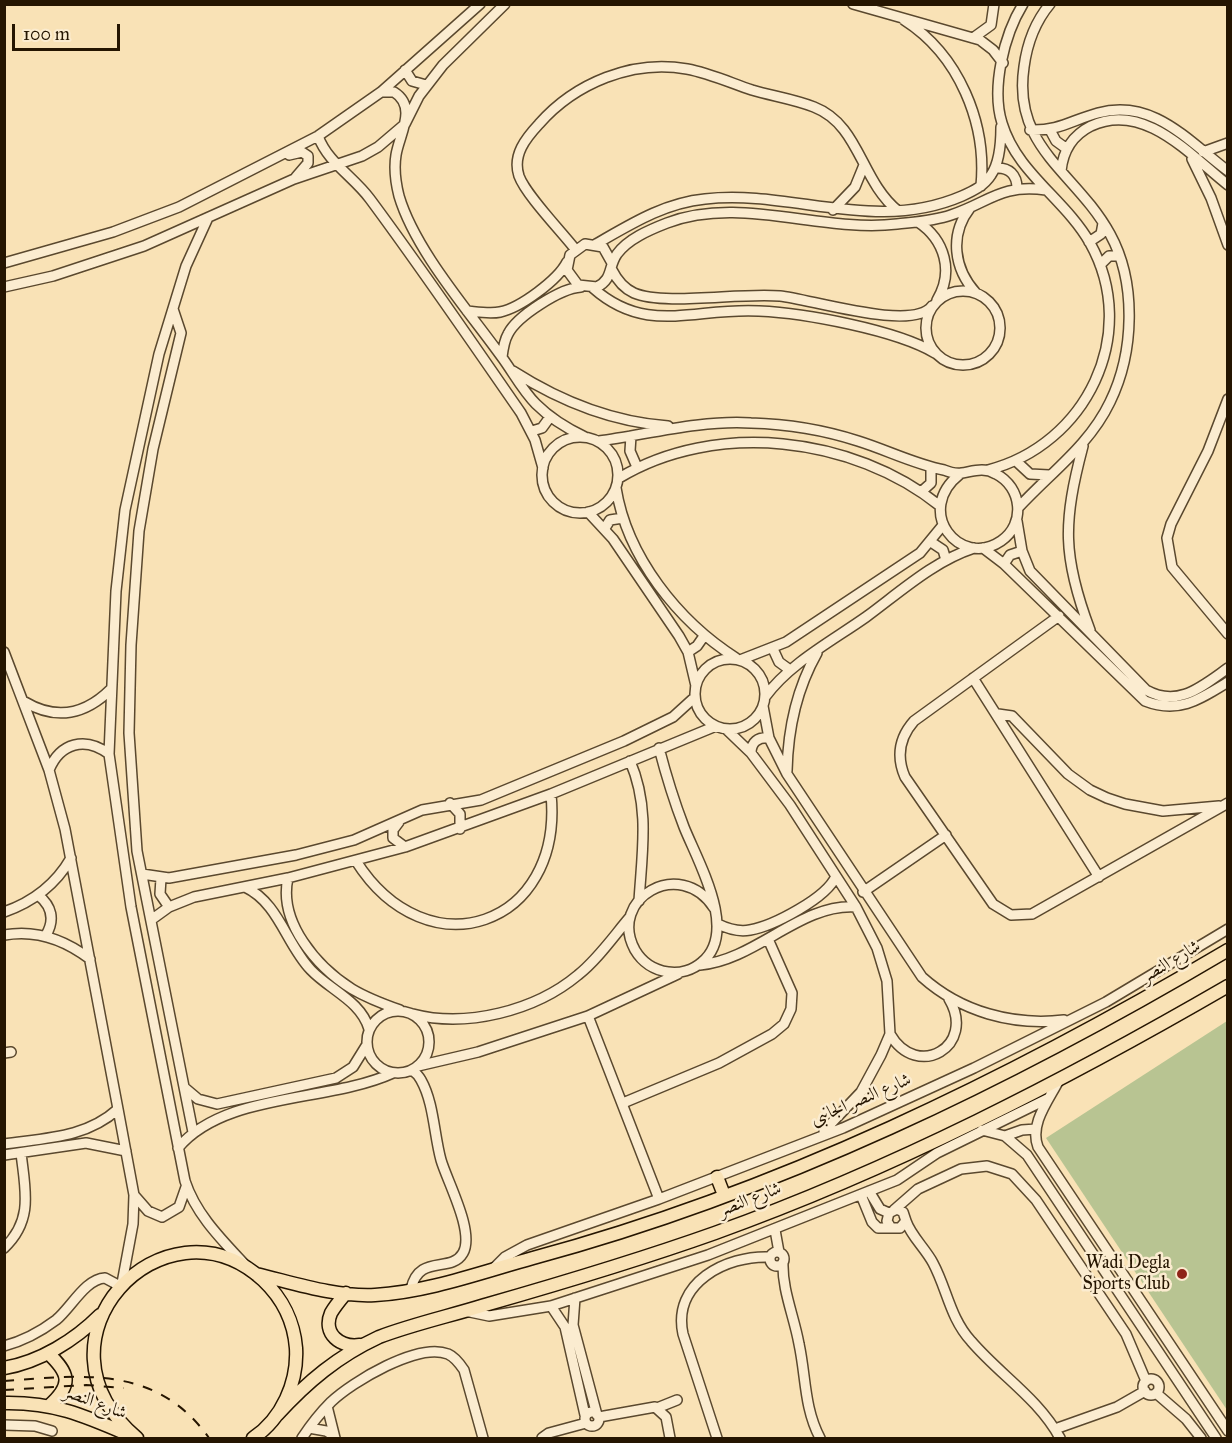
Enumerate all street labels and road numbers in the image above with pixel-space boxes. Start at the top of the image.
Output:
street label: شارع النصر [1137,936,1205,988]
street label: شارع النصر الجانبى [807,1069,915,1131]
street label: شارع النصر [715,1178,785,1222]
street label: شارع النصر [60,1381,130,1425]

